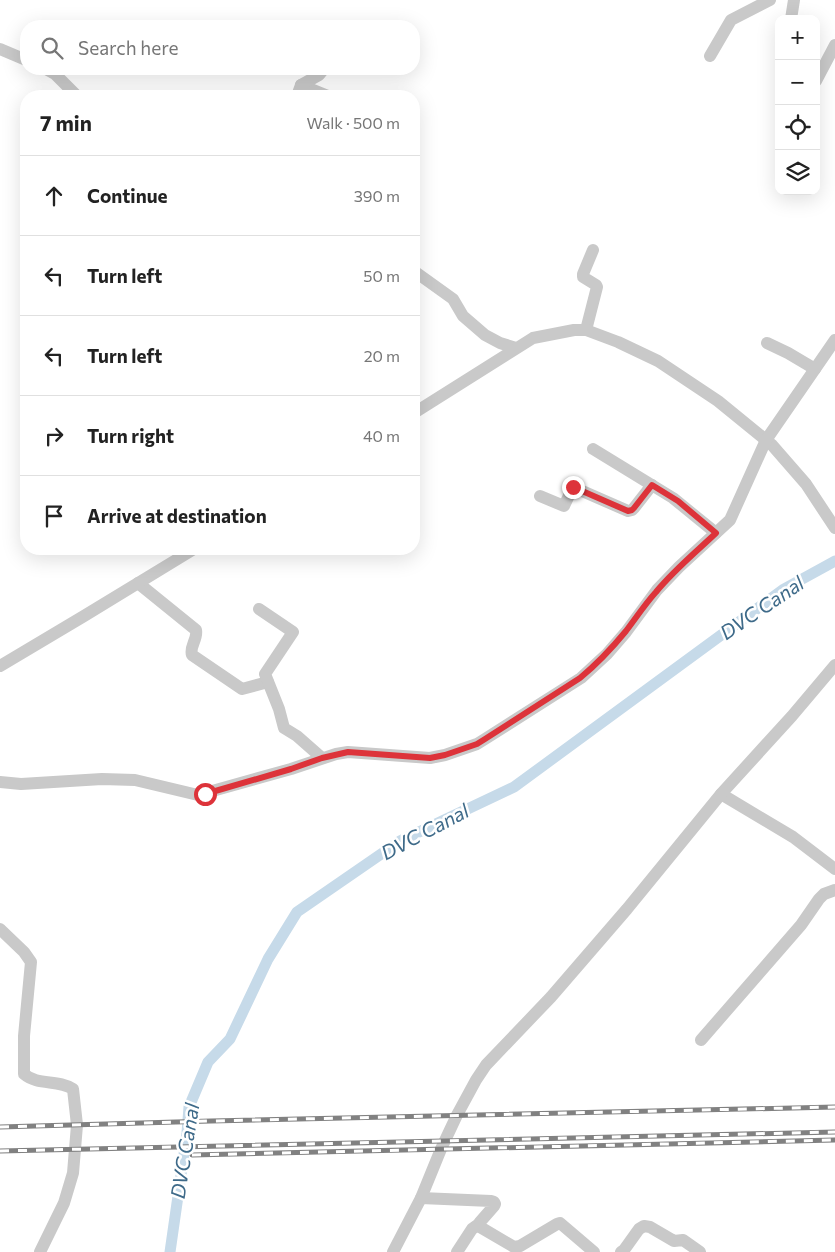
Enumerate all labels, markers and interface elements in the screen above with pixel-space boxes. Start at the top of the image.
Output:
map controls [775,15,820,195]
button: + [775,15,820,60]
search box [20,20,420,75]
icon: search [38,34,66,62]
text: Search here [78,36,178,59]
button: − [775,60,820,105]
button: locate [775,105,820,150]
text: 7 min [40,110,92,135]
text: Walk · 500 m [306,113,400,132]
button: layers [775,150,820,195]
icon: ahead [40,182,68,210]
text: Continue [87,184,167,207]
text: 390 m [354,186,400,205]
icon: left [40,262,68,290]
text: Turn left [87,264,162,287]
text: 50 m [363,266,400,285]
icon: left [40,342,68,370]
text: Turn left [87,344,162,367]
text: 20 m [364,346,400,365]
icon: right [40,422,68,450]
text: Turn right [87,424,174,447]
text: 40 m [363,426,400,445]
route end [562,476,585,499]
icon: arrive [40,502,68,530]
text: Arrive at destination [87,504,267,527]
water label: DVC Canal [715,570,809,644]
route start [194,783,217,806]
water label: DVC Canal [376,798,473,864]
water label: DVC Canal [165,1101,204,1200]

